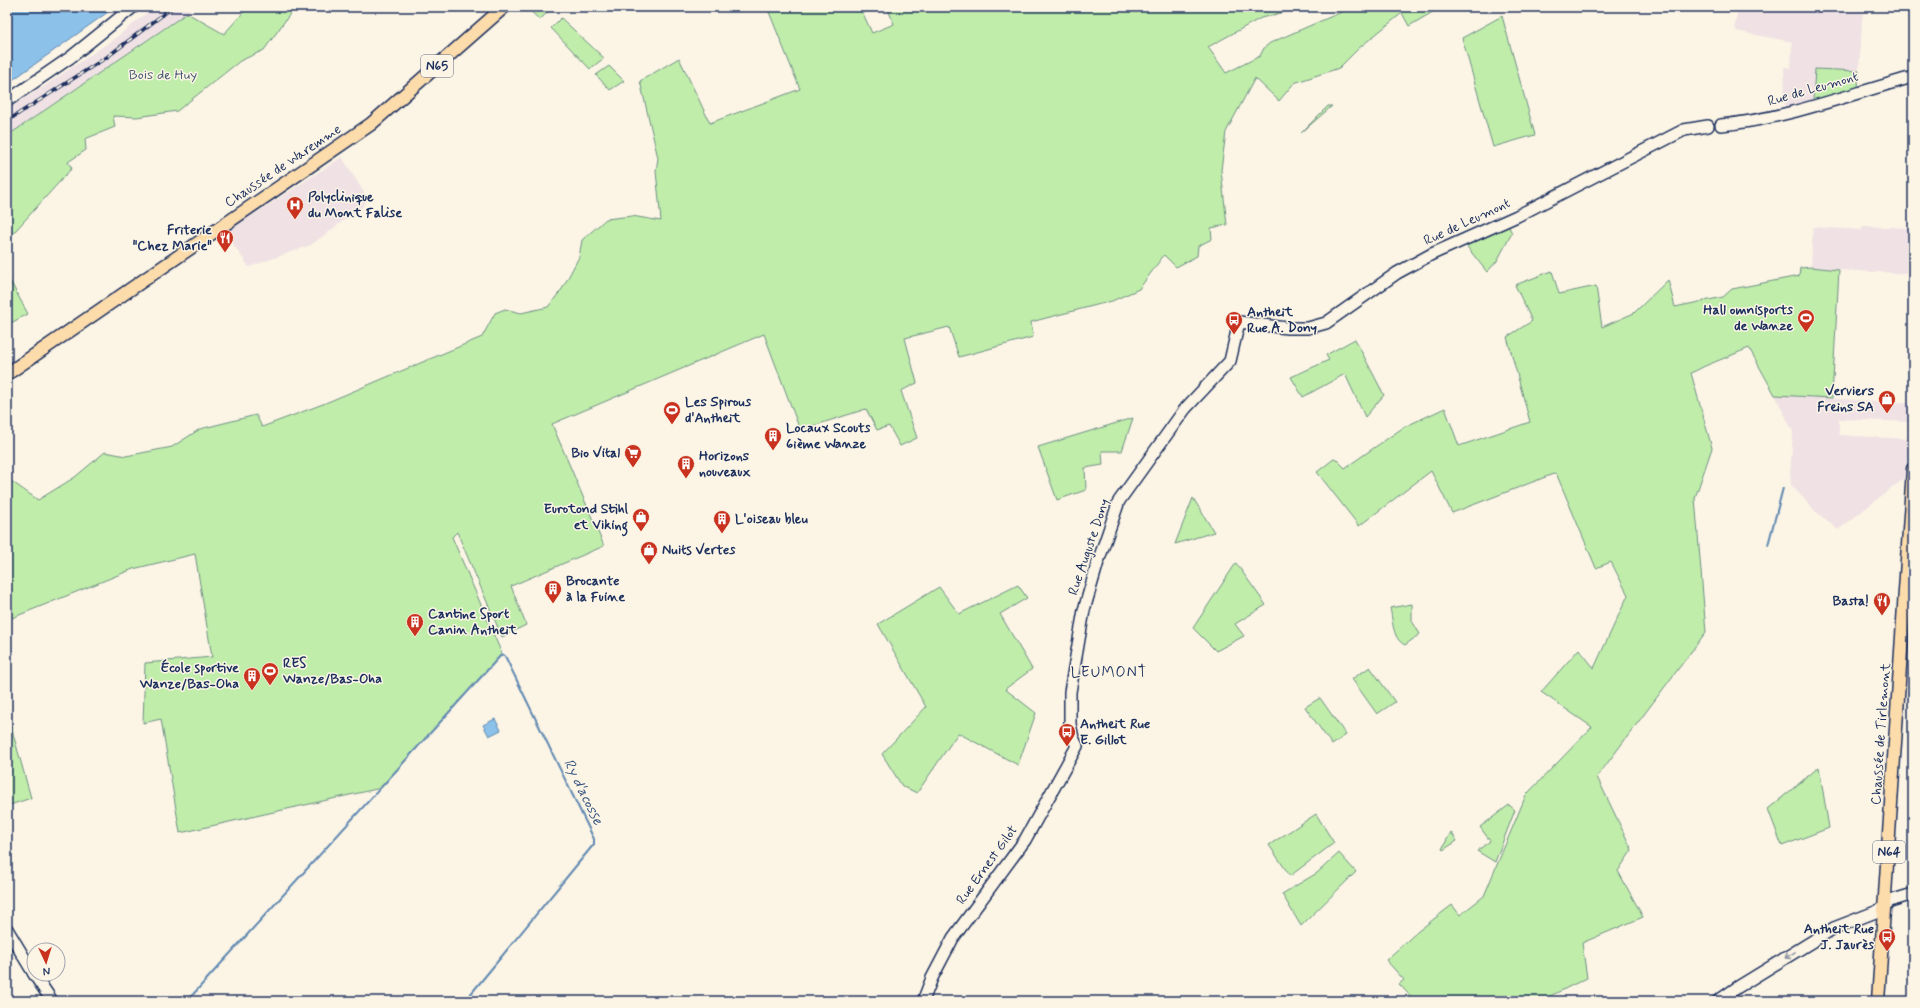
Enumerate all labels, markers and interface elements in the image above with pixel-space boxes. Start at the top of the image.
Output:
road number: N65 [421,55,453,77]
park label: Bois de Huy [129,66,197,84]
street label: Rue de Leumont [1766,67,1860,111]
street label: Chaussée de Waremme [221,120,345,212]
place label: Polyclinique du Mont Falise [308,188,402,222]
street label: Rue de Leumont [1421,194,1513,250]
hospital icon: Polyclinique du Mont Falise [285,195,305,220]
place label: Friterie "Chez Marie" [133,221,212,255]
restaurant icon: Friterie "Chez Marie" [215,228,235,253]
place label: Hall omnisports de Wanze [1703,301,1794,335]
place label: Antheit Rue A. Dony [1247,303,1318,337]
sports icon: Hall omnisports de Wanze [1796,308,1816,333]
bus stop icon: Antheit Rue A. Dony [1224,310,1244,335]
place label: Verviers Freins SA [1817,382,1875,416]
shop icon: Verviers Freins SA [1877,389,1897,414]
place label: Les Spirous d'Antheit [685,393,752,427]
sports icon: Les Spirous d'Antheit [662,400,682,425]
place label: Locaux Scouts 6ième Wanze [786,419,871,453]
building icon: Locaux Scouts 6ième Wanze [763,426,783,451]
supermarket icon: Bio Vital [623,443,643,468]
place label: Bio Vital [571,444,620,462]
place label: Horizons nouveaux [699,447,751,481]
building icon: Horizons nouveaux [676,454,696,479]
street label: Rue Auguste Dony [1064,496,1114,598]
place label: Eurotond Stihl et Viking [544,500,629,537]
shop icon: Eurotond Stihl et Viking [631,507,651,532]
building icon: L'oiseau bleu [712,509,732,534]
place label: L'oiseau bleu [735,510,808,528]
shop icon: Nuits Vertes [639,540,659,565]
place label: Nuits Vertes [662,541,736,559]
place label: Brocante à la Fuine [566,572,625,606]
building icon: Brocante à la Fuine [543,579,563,604]
restaurant icon: Basta! [1872,591,1892,616]
place label: Basta! [1832,592,1869,610]
place label: Cantine Sport Canin Antheit [428,605,518,639]
building icon: Cantine Sport Canin Antheit [405,612,425,637]
place label: RES Wanze/Bas-Oha [282,654,382,688]
place label: École sportive Wanze/Bas-Oha [139,659,239,693]
sports icon: RES Wanze/Bas-Oha [260,661,280,686]
street label: Chaussée de Tirlemont [1867,662,1895,806]
district label: LEUMONT [1071,663,1147,683]
building icon: École sportive Wanze/Bas-Oha [242,666,262,691]
place label: Antheit Rue E. Gillot [1080,715,1150,749]
bus stop icon: Antheit Rue E. Gillot [1057,722,1077,747]
water label: Ry d'acosse [558,756,608,829]
street label: Rue Ernest Gilot [952,822,1022,908]
road number: N64 [1873,841,1905,863]
place label: Antheit Rue J. Jaurès [1804,920,1875,954]
bus stop icon: Antheit Rue J. Jaurès [1877,927,1897,952]
north arrow [26,942,66,982]
one-way arrow [1784,952,1796,960]
text: N [42,964,51,978]

